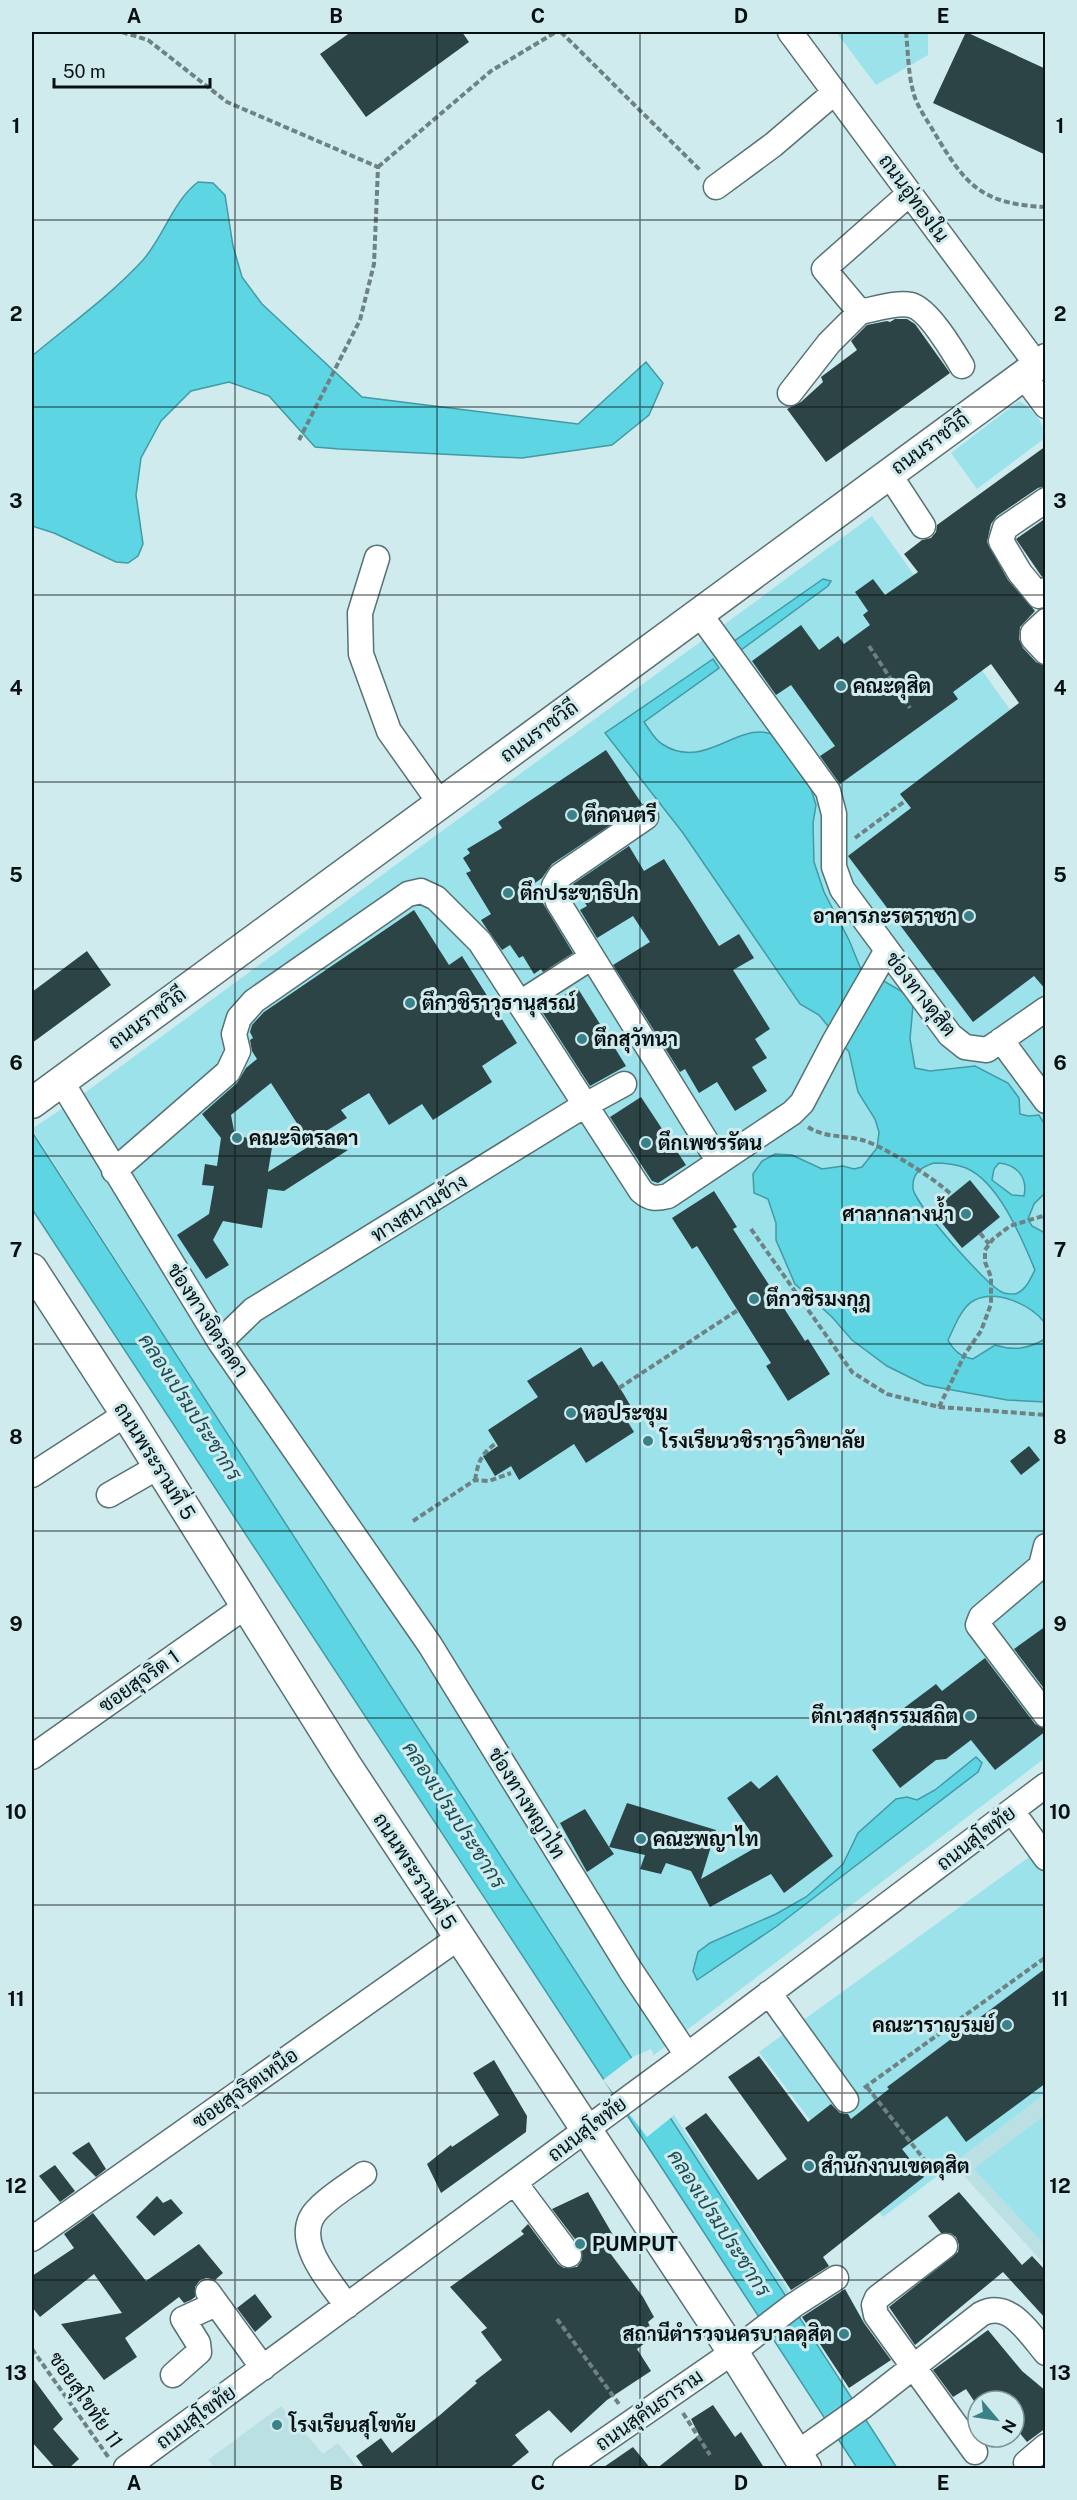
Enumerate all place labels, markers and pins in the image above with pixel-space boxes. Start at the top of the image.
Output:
place label: คณะดุสิต [853,674,931,701]
marker: คณะดุสิต [834,679,848,693]
place label: ตึกดนตรี [584,802,656,827]
marker: ตึกดนตรี [565,808,579,822]
place label: ตึกประขาธิปก [520,880,639,905]
marker: ตึกประขาธิปก [501,886,515,900]
place label: อาคารภะรตราชา [813,904,957,928]
marker: อาคารภะรตราชา [962,909,976,923]
place label: ตึกวชิราวุธานุสรณ์ [422,990,576,1018]
marker: ตึกวชิราวุธานุสรณ์ [403,996,417,1010]
place label: ตึกสุวัทนา [594,1026,678,1054]
marker: ตึกสุวัทนา [575,1032,589,1046]
place label: คณะจิตรลดา [249,1126,359,1150]
place label: ตึกเพชรรัตน [658,1130,762,1155]
marker: คณะจิตรลดา [230,1131,244,1145]
marker: ตึกเพชรรัตน [639,1136,653,1150]
place label: ศาลากลางน้ำ [842,1196,954,1226]
marker: ศาลากลางน้ำ [959,1207,973,1221]
place label: ตึกวชิรมงกุฎ [766,1286,871,1314]
marker: ตึกวชิรมงกุฎ [747,1292,761,1306]
place label: หอประชุม [583,1401,668,1428]
marker: หอประชุม [564,1406,578,1420]
place label: โรงเรียนวชิราวุธวิทยาลัย [659,1427,865,1456]
marker: โรงเรียนวชิราวุธวิทยาลัย [641,1434,655,1448]
place label: ตึกเวสสุกรรมสถิต [811,1703,958,1731]
marker: ตึกเวสสุกรรมสถิต [963,1709,977,1723]
place label: คณะพญาไท [653,1825,759,1852]
marker: คณะพญาไท [634,1832,648,1846]
place label: คณะาราญรมย์ [872,2012,996,2038]
marker: คณะาราญรมย์ [1000,2018,1014,2032]
place label: สำนักงานเขตดุสิต [821,2153,970,2181]
marker: สำนักงานเขตดุสิต [802,2159,816,2173]
place label: PUMPUT [592,2232,678,2256]
marker: PUMPUT [573,2237,587,2251]
place label: สถานีตำรวจนครบาลดุสิต [623,2321,832,2349]
marker: สถานีตำรวจนครบาลดุสิต [837,2327,851,2341]
place label: โรงเรียนสุโขทัย [288,2411,416,2440]
marker: โรงเรียนสุโขทัย [270,2418,284,2432]

